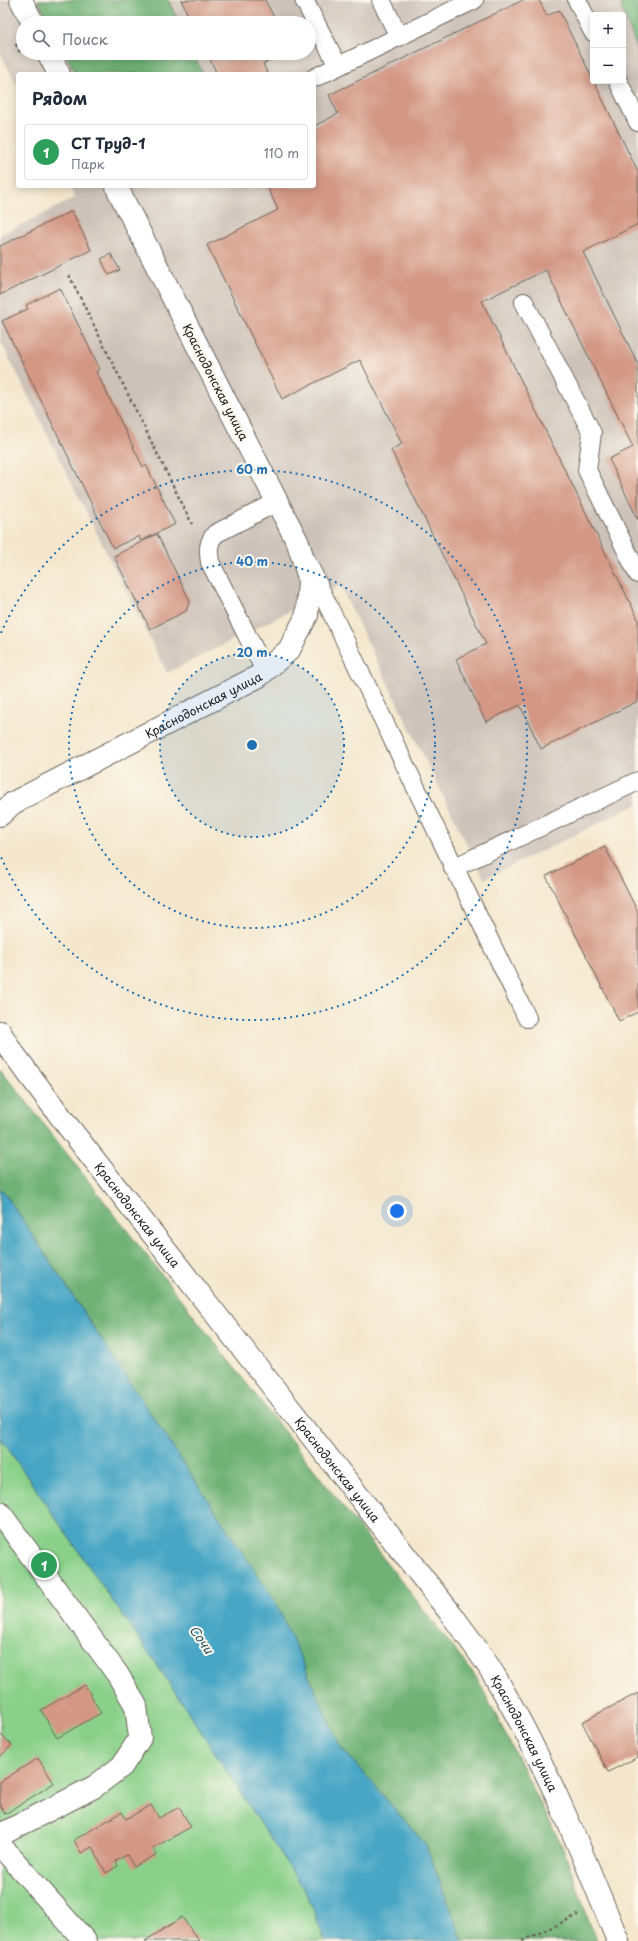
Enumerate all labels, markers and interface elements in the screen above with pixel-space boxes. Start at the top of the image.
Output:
map controls [590,12,626,84]
button: + [590,12,626,48]
search box [16,16,316,60]
icon: search [30,27,52,49]
text: Поиск [62,27,108,50]
button: − [590,48,626,84]
text: Рядом [32,85,87,111]
text: СТ Труд-1 [71,131,145,154]
text: 1 [43,143,49,162]
text: 110 m [264,143,299,162]
text: Парк [71,154,105,173]
street label: Краснодонская улица [179,320,254,444]
text: 60 m [236,460,268,478]
text: 40 m [236,552,268,570]
text: 20 m [236,643,268,661]
street label: Краснодонская улица [142,667,265,742]
centre of rings [245,738,259,752]
street label: Краснодонская улица [91,1158,185,1272]
your location [387,1201,407,1221]
street label: Краснодонская улица [291,1413,385,1526]
pin: 1 [31,1550,57,1580]
water label: Сочи [185,1621,219,1658]
street label: Краснодонская улица [487,1672,563,1795]

